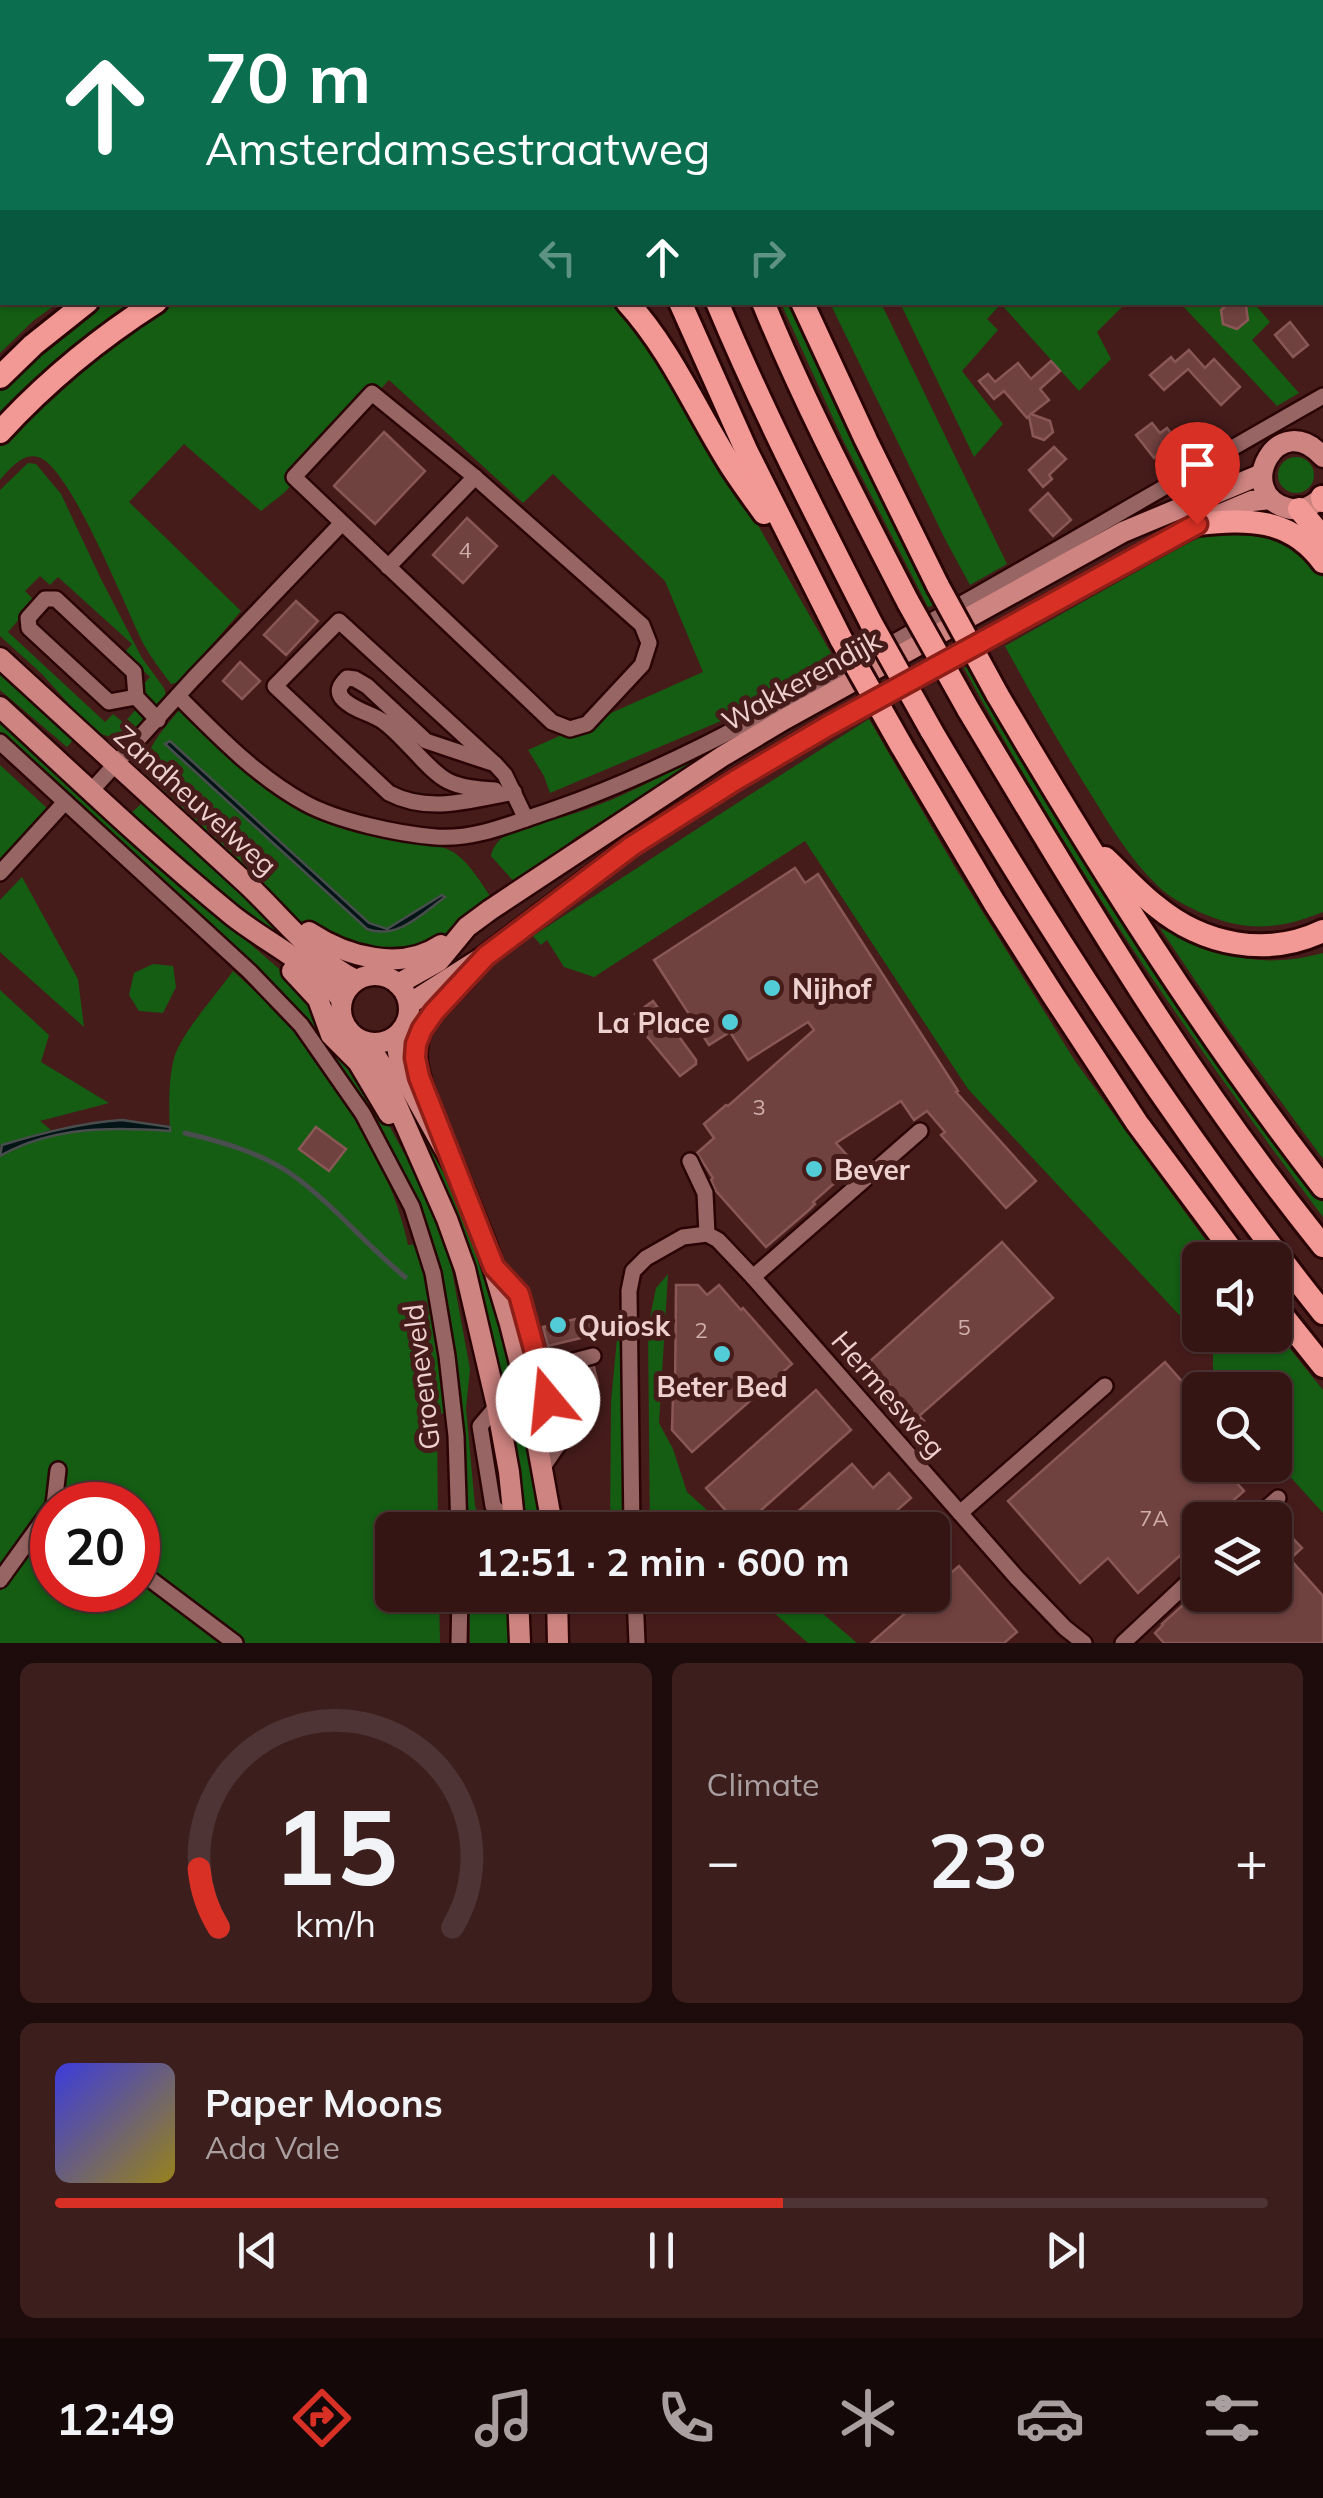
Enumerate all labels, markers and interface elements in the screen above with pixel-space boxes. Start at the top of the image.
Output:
text: 70 m [205,33,371,121]
icon: ahead [40,40,170,170]
text: Amsterdamsestraatweg [205,120,710,176]
icon: left [530,230,585,285]
icon: ahead [635,230,690,285]
icon: right [740,230,795,285]
pin [1155,422,1240,525]
icon: arrive [1170,437,1225,492]
house number: 4 [458,536,472,564]
street label: Wakkerendijk [715,622,887,738]
street label: Zandheuvelweg [107,718,285,882]
place label: Nijhof [792,971,872,1006]
marker: Nijhof [761,977,783,999]
place label: La Place [597,1005,710,1040]
marker: La Place [719,1011,741,1033]
house number: 3 [752,1093,766,1121]
place label: Bever [834,1152,910,1187]
marker: Bever [803,1158,825,1180]
map controls [1182,1242,1292,1612]
button: sound [1182,1242,1292,1352]
street label: Groeneveld [395,1302,447,1452]
place label: Quiosk [578,1308,671,1343]
house number: 5 [957,1313,971,1341]
marker: Quiosk [547,1314,569,1336]
house number: 2 [694,1316,708,1344]
street label: Hermesweg [824,1323,954,1465]
marker: Beter Bed [711,1343,733,1365]
position arrow [496,1348,600,1452]
place label: Beter Bed [656,1369,788,1404]
button: search [1182,1372,1292,1482]
speed limit sign: 20 [30,1482,160,1612]
button: layers [1182,1502,1292,1612]
house number: 7A [1139,1504,1169,1532]
text: 12:51 · 2 min · 600 m [475,1538,850,1586]
text: Climate [707,1764,819,1804]
text: 15 [273,1780,398,1911]
text: 23° [928,1813,1046,1907]
text: − [707,1826,740,1895]
text: + [1235,1826,1268,1895]
text: km/h [295,1901,376,1946]
text: Paper Moons [205,2079,443,2127]
text: Ada Vale [205,2127,340,2167]
icon: previous [230,2223,285,2278]
icon: pause [634,2223,689,2278]
icon: next [1038,2223,1093,2278]
icon: directions [287,2383,357,2453]
icon: music [469,2383,539,2453]
icon: phone [651,2383,721,2453]
icon: climate [833,2383,903,2453]
icon: car [1015,2383,1085,2453]
icon: filters [1197,2383,1267,2453]
text: 12:49 [56,2390,175,2446]

